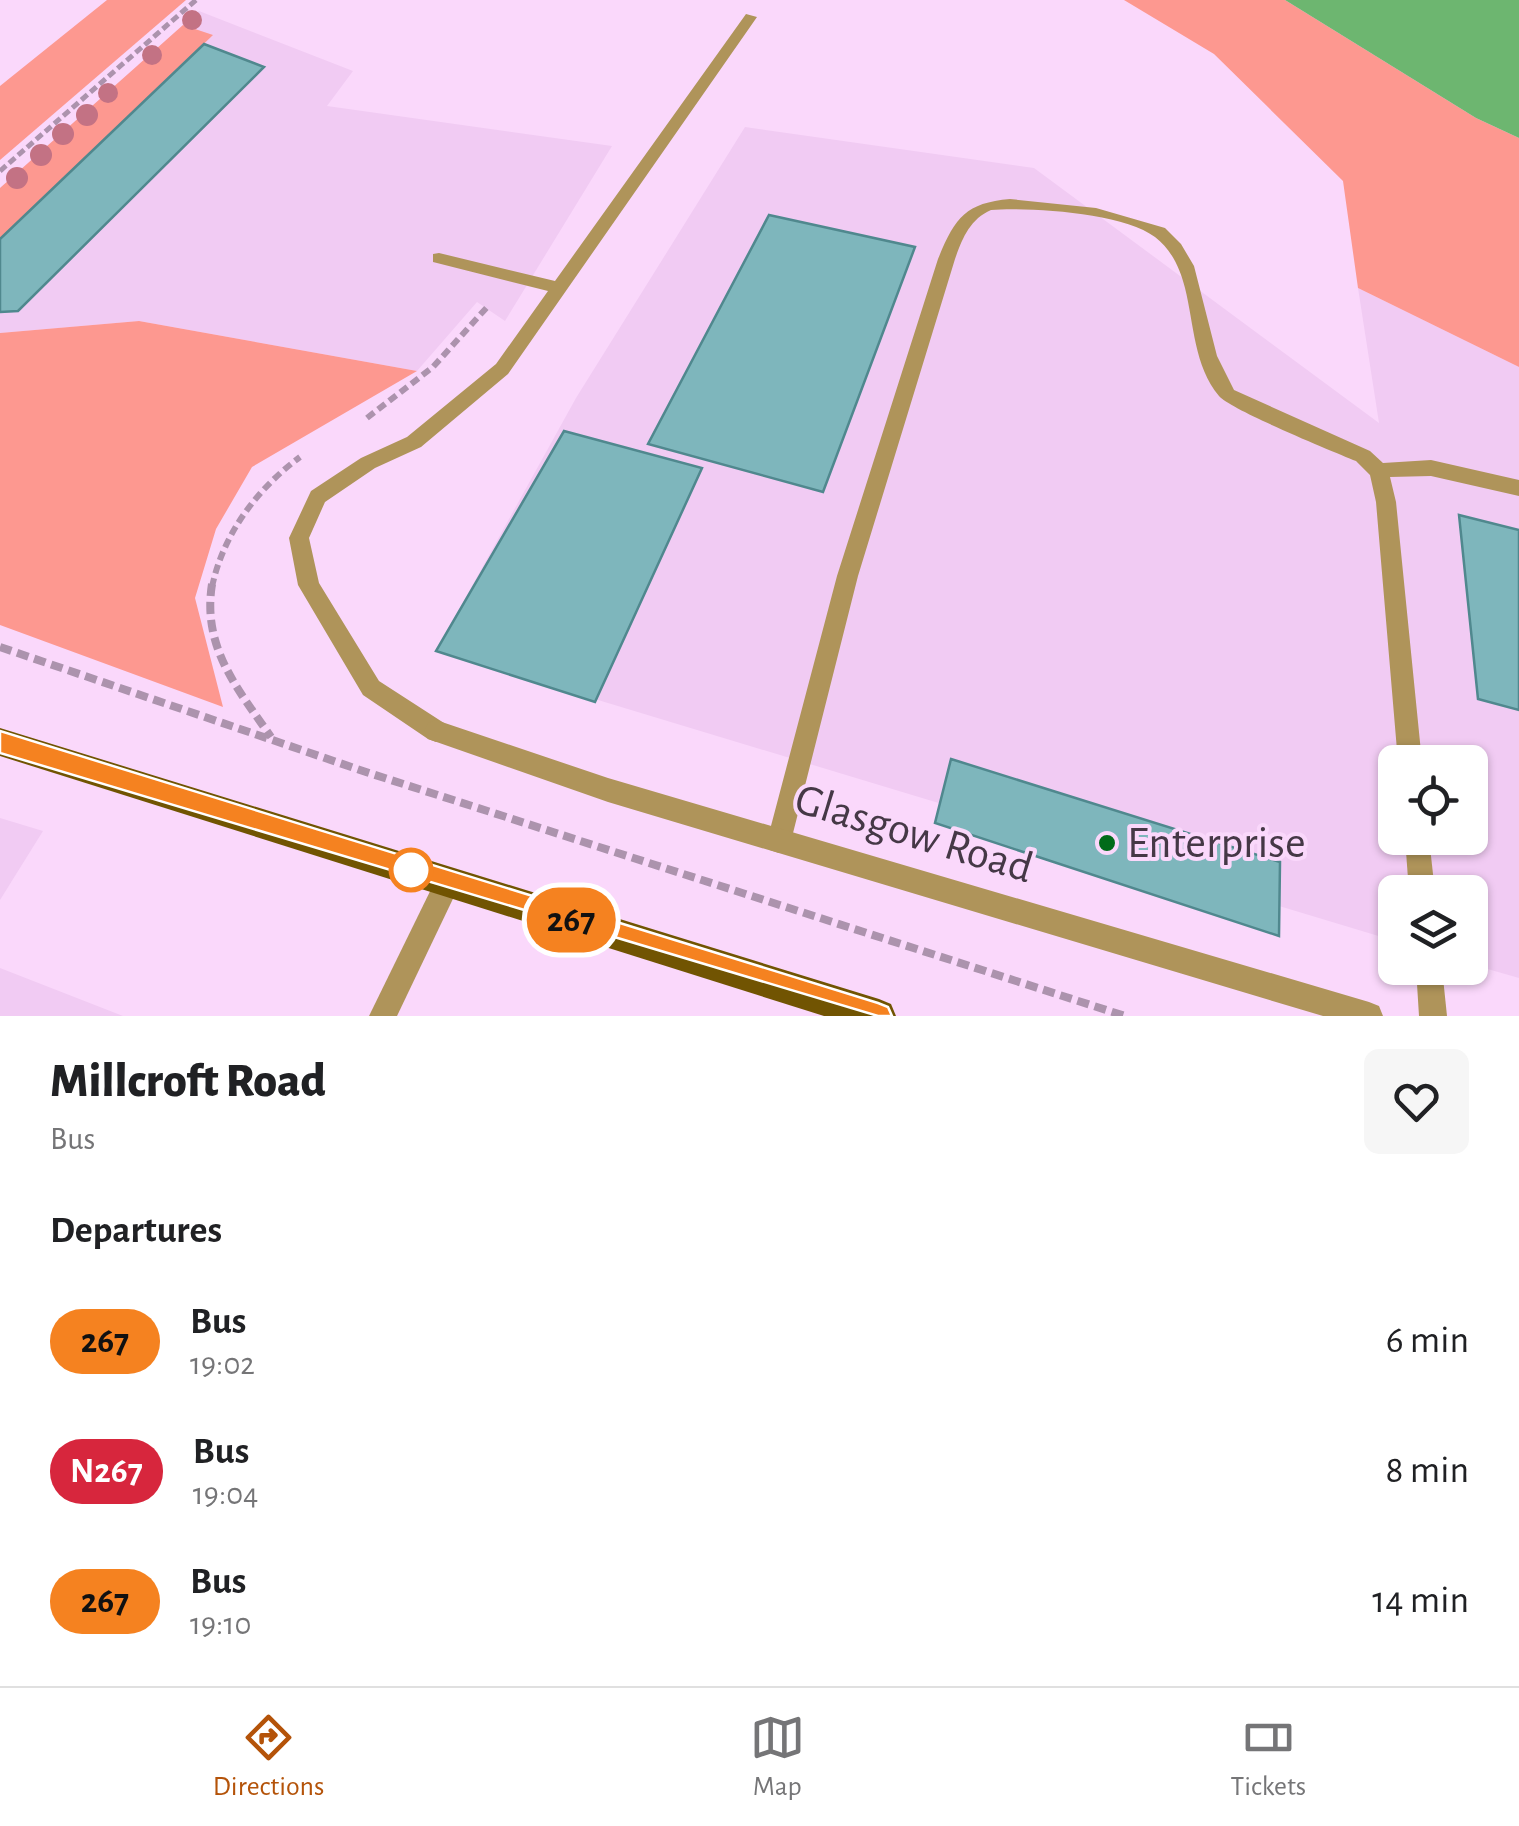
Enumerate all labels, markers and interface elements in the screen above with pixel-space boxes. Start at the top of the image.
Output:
map controls [1378,745,1488,985]
button: locate [1378,745,1488,855]
street label: Glasgow Road [790,777,1038,891]
place label: Enterprise [1127,821,1306,866]
marker: Enterprise [1096,832,1118,854]
unlabelled marker [390,849,432,891]
button: layers [1378,875,1488,985]
line badge: 267 [514,888,628,952]
text: 267 [547,903,595,938]
button: heart [1364,1049,1469,1154]
text: Millcroft Road [50,1058,326,1106]
text: Bus [50,1123,95,1155]
text: Departures [50,1212,222,1250]
text: Bus [190,1303,246,1341]
text: 6 min [1386,1322,1469,1360]
text: 267 [81,1324,129,1359]
text: 19:02 [190,1348,255,1380]
text: Bus [193,1433,249,1471]
text: 8 min [1386,1452,1469,1490]
text: N267 [70,1454,143,1489]
text: 19:04 [193,1478,259,1510]
text: Bus [190,1563,246,1601]
text: 14 min [1372,1582,1469,1620]
text: 267 [81,1584,129,1619]
text: 19:10 [190,1608,251,1640]
tab: Directions [213,1710,324,1804]
tab: Map [750,1710,805,1804]
tab: Tickets [1230,1710,1306,1804]

